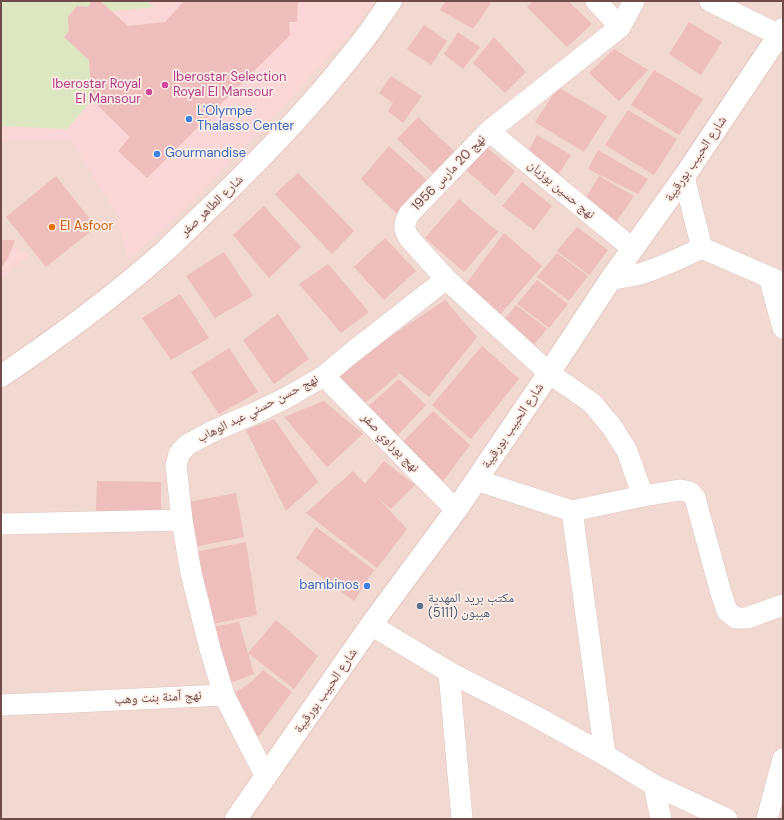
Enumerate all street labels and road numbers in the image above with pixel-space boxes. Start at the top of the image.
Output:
street label: شارع الحبيب بورقيبة [662,113,730,205]
street label: نهج 20 مارس 1956 [409,132,489,214]
street label: نهج حسين بوزيان [524,157,598,223]
street label: شارع الطاهر صفر [177,172,247,240]
street label: نهج حسن حسني عبد الوهاب [195,372,321,446]
street label: شارع الحبيب بورقيبة [479,380,547,472]
street label: نهج بوراوي صفر [358,410,422,476]
street label: شارع الحبيب بورقيبة [291,646,361,736]
street label: نهج آمنة بنت وهب [114,688,202,708]

